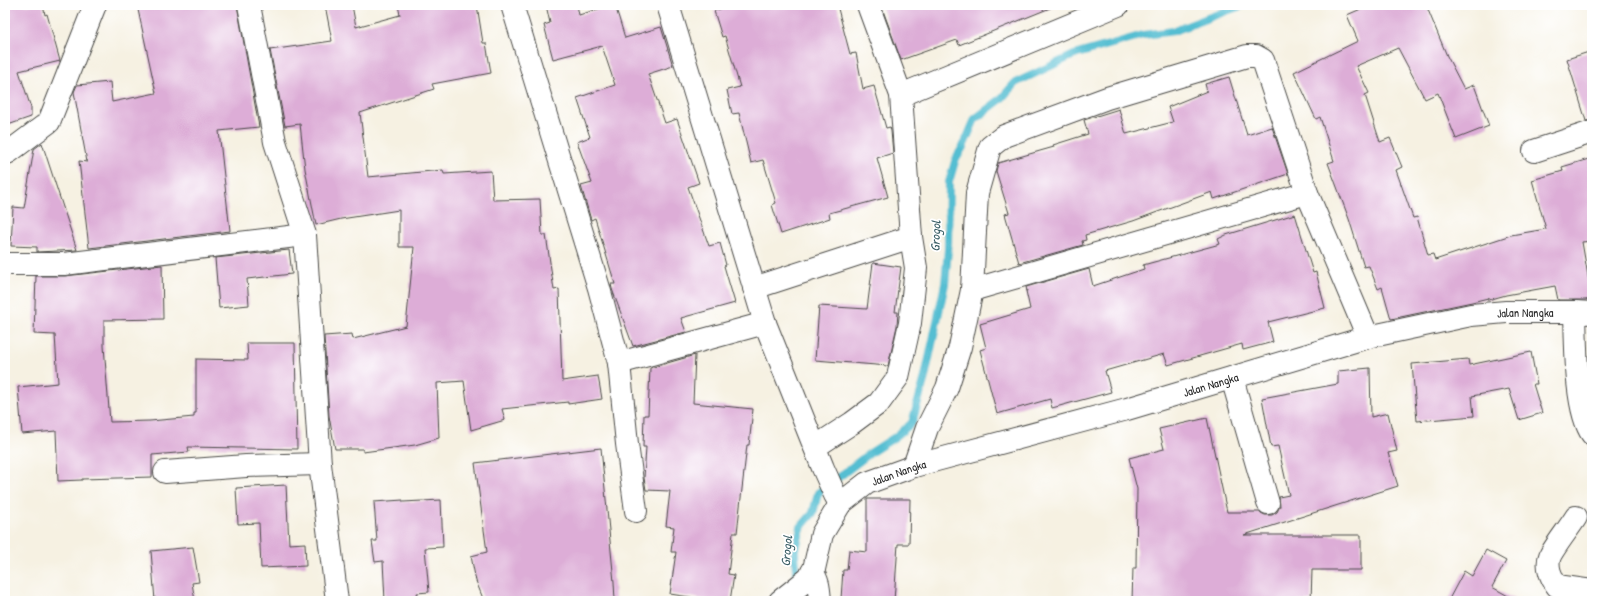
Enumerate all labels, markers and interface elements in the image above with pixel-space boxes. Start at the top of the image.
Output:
water label: Grogol [925,220,946,252]
street label: Jalan Nangka [1496,304,1554,321]
street label: Jalan Nangka [1181,368,1240,400]
street label: Jalan Nangka [869,455,928,489]
water label: Grogol [776,534,797,567]

